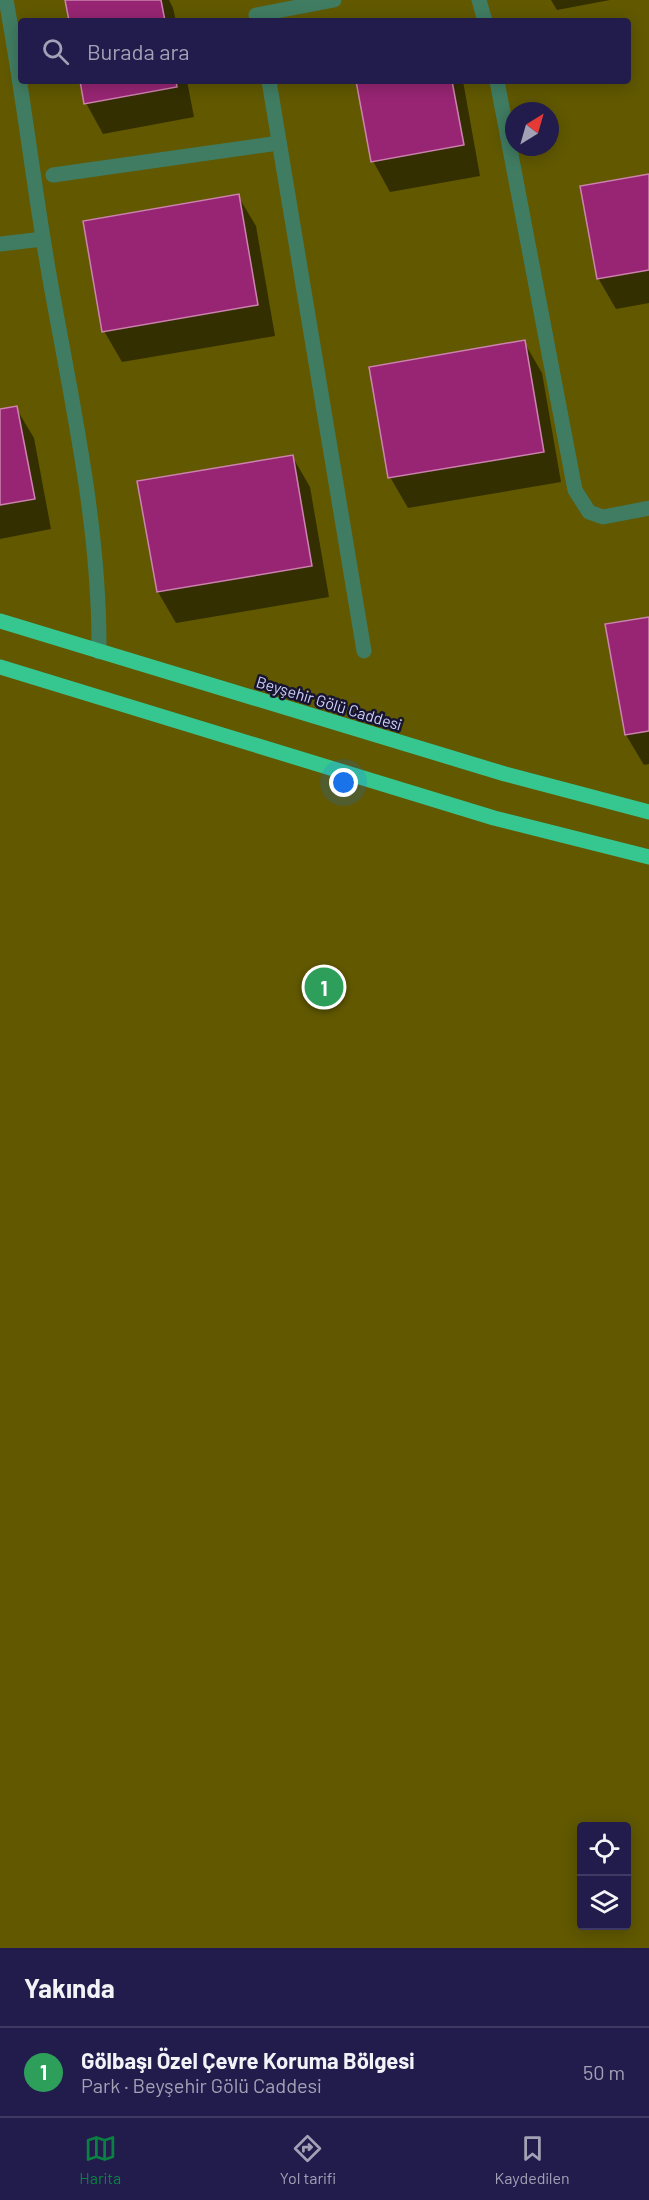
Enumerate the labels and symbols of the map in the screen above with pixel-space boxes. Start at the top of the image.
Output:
north arrow [505,102,559,156]
street label: Beyşehir Gölü Caddesi [254,671,404,734]
your location [329,768,358,797]
pin: 1 [304,964,344,1010]

